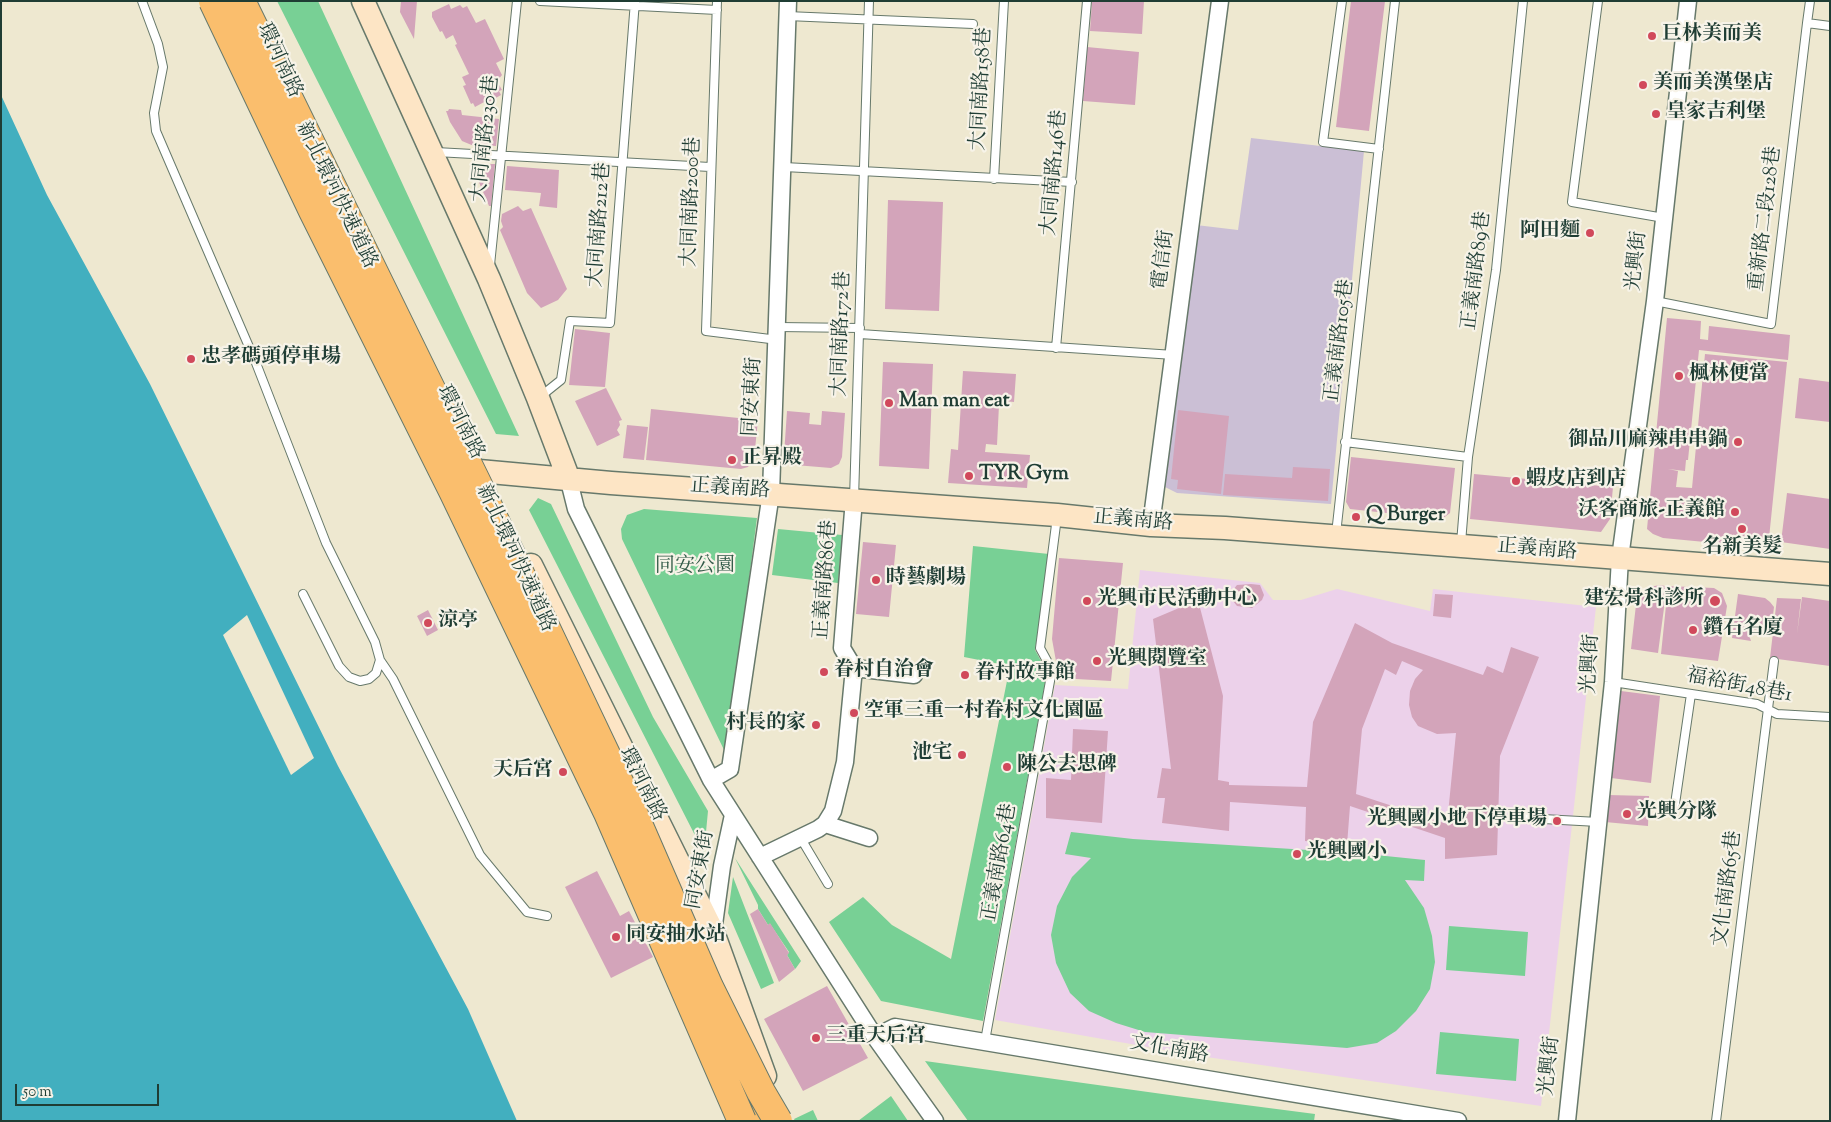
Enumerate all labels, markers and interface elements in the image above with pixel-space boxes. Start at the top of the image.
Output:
street label: 環河南路 [250,20,306,102]
place label: 巨林美而美 [1662,24,1762,48]
street label: 大同南路158巷 [968,27,998,151]
marker: 巨林美而美 [1646,30,1658,42]
place label: 美而美漢堡店 [1653,73,1773,97]
street label: 大同南路230巷 [468,74,506,204]
marker: 美而美漢堡店 [1637,79,1649,91]
place label: 皇家吉利堡 [1666,102,1766,126]
marker: 皇家吉利堡 [1650,108,1662,120]
street label: 大同南路146巷 [1039,109,1073,237]
street label: 新北環河快速道路 [289,119,381,273]
street label: 大同南路200巷 [679,136,707,268]
street label: 重新路二段128巷 [1746,145,1788,293]
street label: 大同南路212巷 [585,162,617,288]
street label: 正義南路89巷 [1459,210,1497,332]
place label: 阿田麵 [1520,221,1580,245]
marker: 阿田麵 [1584,227,1596,239]
street label: 電信街 [1149,229,1181,291]
street label: 光興街 [1623,230,1653,292]
street label: 大同南路172巷 [829,271,857,397]
street label: 正義南路105巷 [1322,278,1360,404]
place label: 忠孝碼頭停車場 [201,347,341,371]
marker: 忠孝碼頭停車場 [185,353,197,365]
street label: 同安東街 [740,356,768,438]
place label: 楓林便當 [1689,364,1769,388]
marker: 楓林便當 [1673,370,1685,382]
street label: 環河南路 [430,382,488,464]
place label: Man man eat [899,391,1010,415]
marker: Man man eat [883,397,895,409]
place label: 御品川麻辣串串鍋 [1568,430,1728,454]
marker: 御品川麻辣串串鍋 [1732,436,1744,448]
place label: 正昇殿 [742,448,802,472]
marker: 正昇殿 [726,454,738,466]
place label: TYR Gym [979,464,1069,488]
place label: 蝦皮店到店 [1526,469,1626,493]
marker: TYR Gym [963,470,975,482]
street label: 正義南路 [689,475,771,505]
marker: 蝦皮店到店 [1510,475,1522,487]
street label: 新北環河快速道路 [469,481,559,637]
place label: 沃客商旅-正義館 [1578,500,1725,524]
place label: Q Burger [1366,505,1445,529]
marker: 沃客商旅-正義館 [1729,506,1741,518]
street label: 正義南路 [1092,507,1174,537]
marker: Q Burger [1350,511,1362,523]
street label: 正義南路86巷 [811,519,843,641]
marker: 名新美髮 [1736,523,1748,535]
street label: 正義南路 [1496,536,1578,566]
place label: 名新美髮 [1702,537,1782,561]
park label: 同安公園 [655,556,735,580]
place label: 時藝劇場 [886,568,966,592]
marker: 時藝劇場 [870,574,882,586]
place label: 光興市民活動中心 [1097,589,1257,613]
place label: 建宏骨科診所 [1584,589,1704,613]
marker: 建宏骨科診所 [1708,594,1722,608]
marker: 光興市民活動中心 [1081,595,1093,607]
place label: 涼亭 [438,611,478,635]
marker: 涼亭 [422,617,434,629]
place label: 鑽石名廈 [1703,618,1783,642]
marker: 鑽石名廈 [1687,624,1699,636]
street label: 光興街 [1578,633,1606,695]
place label: 光興閱覽室 [1107,649,1207,673]
marker: 光興閱覽室 [1091,655,1103,667]
place label: 眷村自治會 [834,660,934,684]
place label: 眷村故事館 [975,663,1075,687]
street label: 福裕街48巷1 [1684,665,1794,709]
marker: 眷村自治會 [818,666,830,678]
marker: 眷村故事館 [959,669,971,681]
place label: 空軍三重一村眷村文化園區 [864,701,1104,725]
marker: 空軍三重一村眷村文化園區 [848,707,860,719]
place label: 村長的家 [726,713,806,737]
marker: 村長的家 [810,719,822,731]
place label: 池宅 [912,743,952,767]
street label: 環河南路 [612,744,670,826]
marker: 池宅 [956,749,968,761]
place label: 陳公去思碑 [1017,755,1117,779]
place label: 天后宮 [493,760,553,784]
marker: 陳公去思碑 [1001,761,1013,773]
marker: 天后宮 [557,766,569,778]
street label: 正義南路64巷 [979,802,1023,924]
place label: 光興分隊 [1637,802,1717,826]
marker: 光興分隊 [1621,808,1633,820]
place label: 光興國小地下停車場 [1367,809,1547,833]
marker: 光興國小地下停車場 [1551,815,1563,827]
street label: 同安東街 [683,829,721,911]
street label: 文化南路65巷 [1710,830,1748,948]
place label: 光興國小 [1307,842,1387,866]
marker: 光興國小 [1291,848,1303,860]
place label: 同安抽水站 [626,925,726,949]
marker: 同安抽水站 [610,931,622,943]
place label: 三重天后宮 [826,1026,926,1050]
marker: 三重天后宮 [810,1032,822,1044]
street label: 文化南路 [1128,1032,1210,1070]
street label: 光興街 [1536,1035,1566,1097]
scale bar [18,1074,161,1106]
text: 50 m [23,1082,52,1103]

